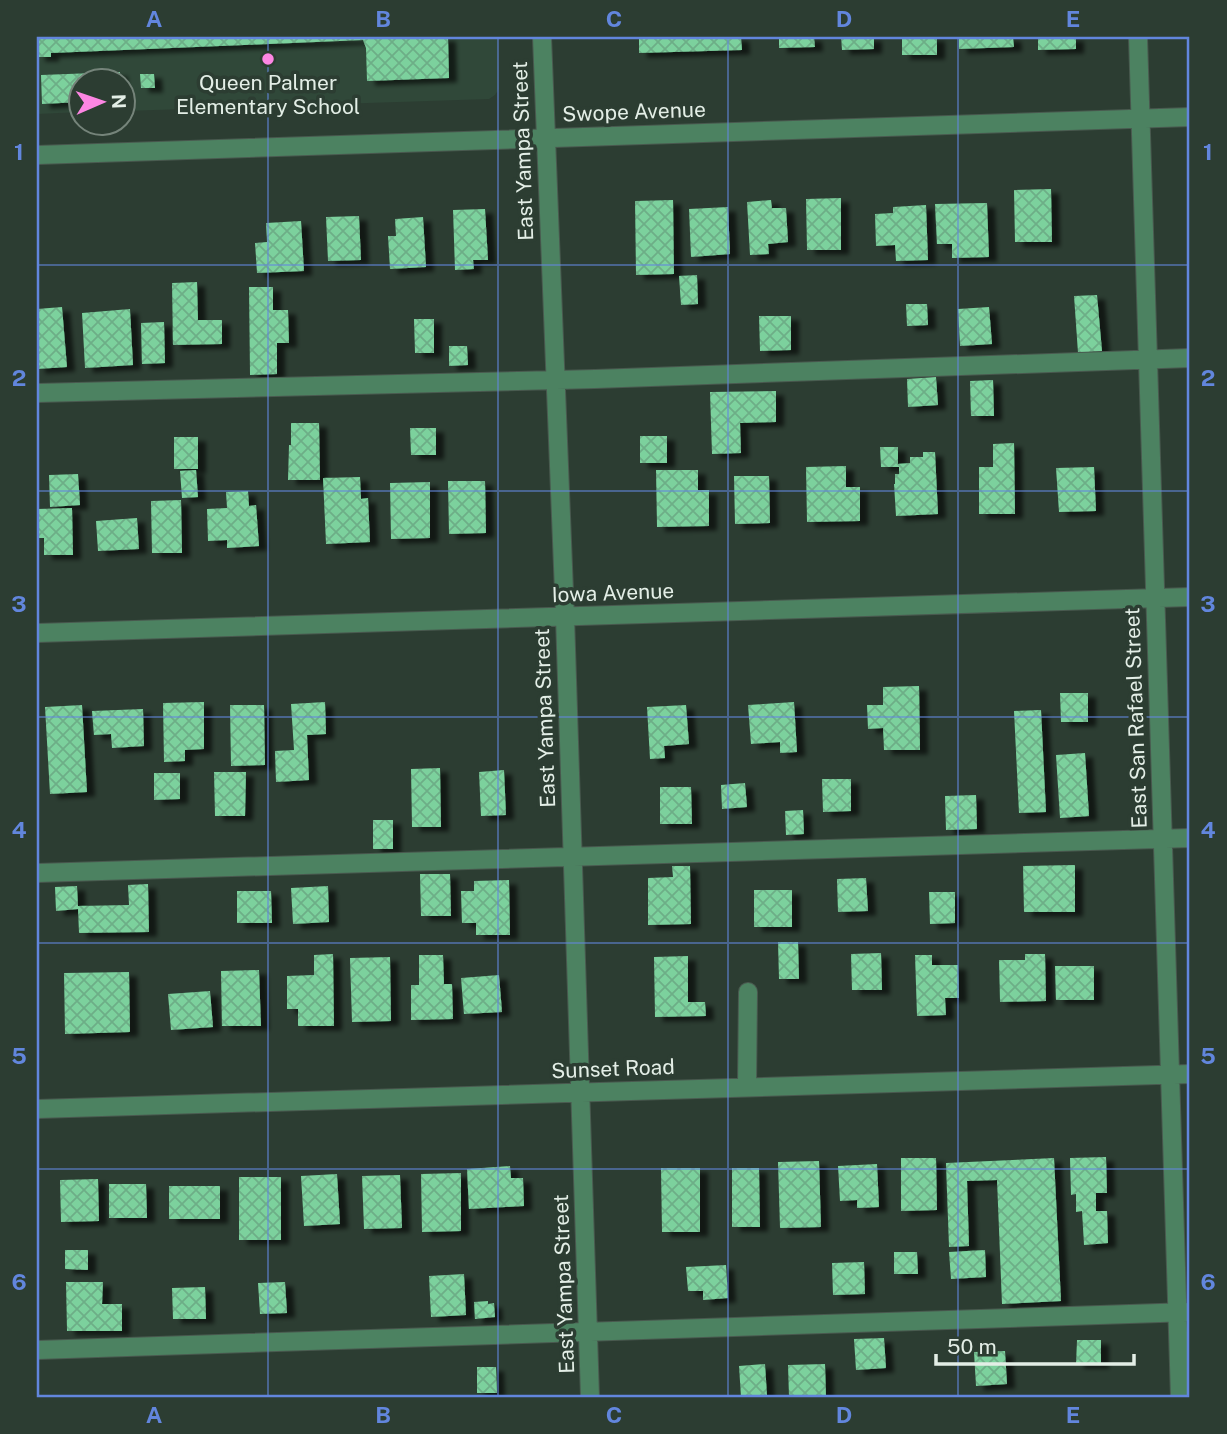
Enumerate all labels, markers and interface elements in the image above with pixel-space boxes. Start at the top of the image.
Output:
text: A [146,5,163,32]
text: B [375,5,391,32]
text: C [606,5,622,32]
text: D [836,5,852,32]
text: E [1066,5,1080,32]
marker: Queen Palmer Elementary School [260,51,276,67]
street label: East Yampa Street [507,61,538,241]
north arrow [66,66,136,136]
place label: Queen Palmer Elementary School [176,70,360,119]
text: N [108,94,130,109]
street label: Swope Avenue [562,96,706,127]
text: 1 [14,138,24,165]
text: 1 [1203,138,1213,165]
text: 2 [12,364,26,391]
text: 2 [1201,364,1215,391]
street label: Iowa Avenue [551,578,675,607]
text: 3 [11,590,27,617]
text: 3 [1200,590,1216,617]
street label: East San Rafael Street [1119,607,1152,829]
street label: East Yampa Street [529,628,560,808]
text: 4 [11,816,27,843]
text: 4 [1200,816,1216,843]
text: 5 [11,1042,27,1069]
text: 5 [1200,1042,1216,1069]
street label: Sunset Road [551,1054,675,1083]
street label: East Yampa Street [548,1194,579,1374]
text: 6 [11,1268,27,1295]
text: 6 [1200,1268,1216,1295]
scale bar [936,1322,1134,1366]
text: 50 m [947,1334,997,1359]
text: A [146,1401,163,1428]
text: B [375,1401,391,1428]
text: C [606,1401,622,1428]
text: D [836,1401,852,1428]
text: E [1066,1401,1080,1428]

